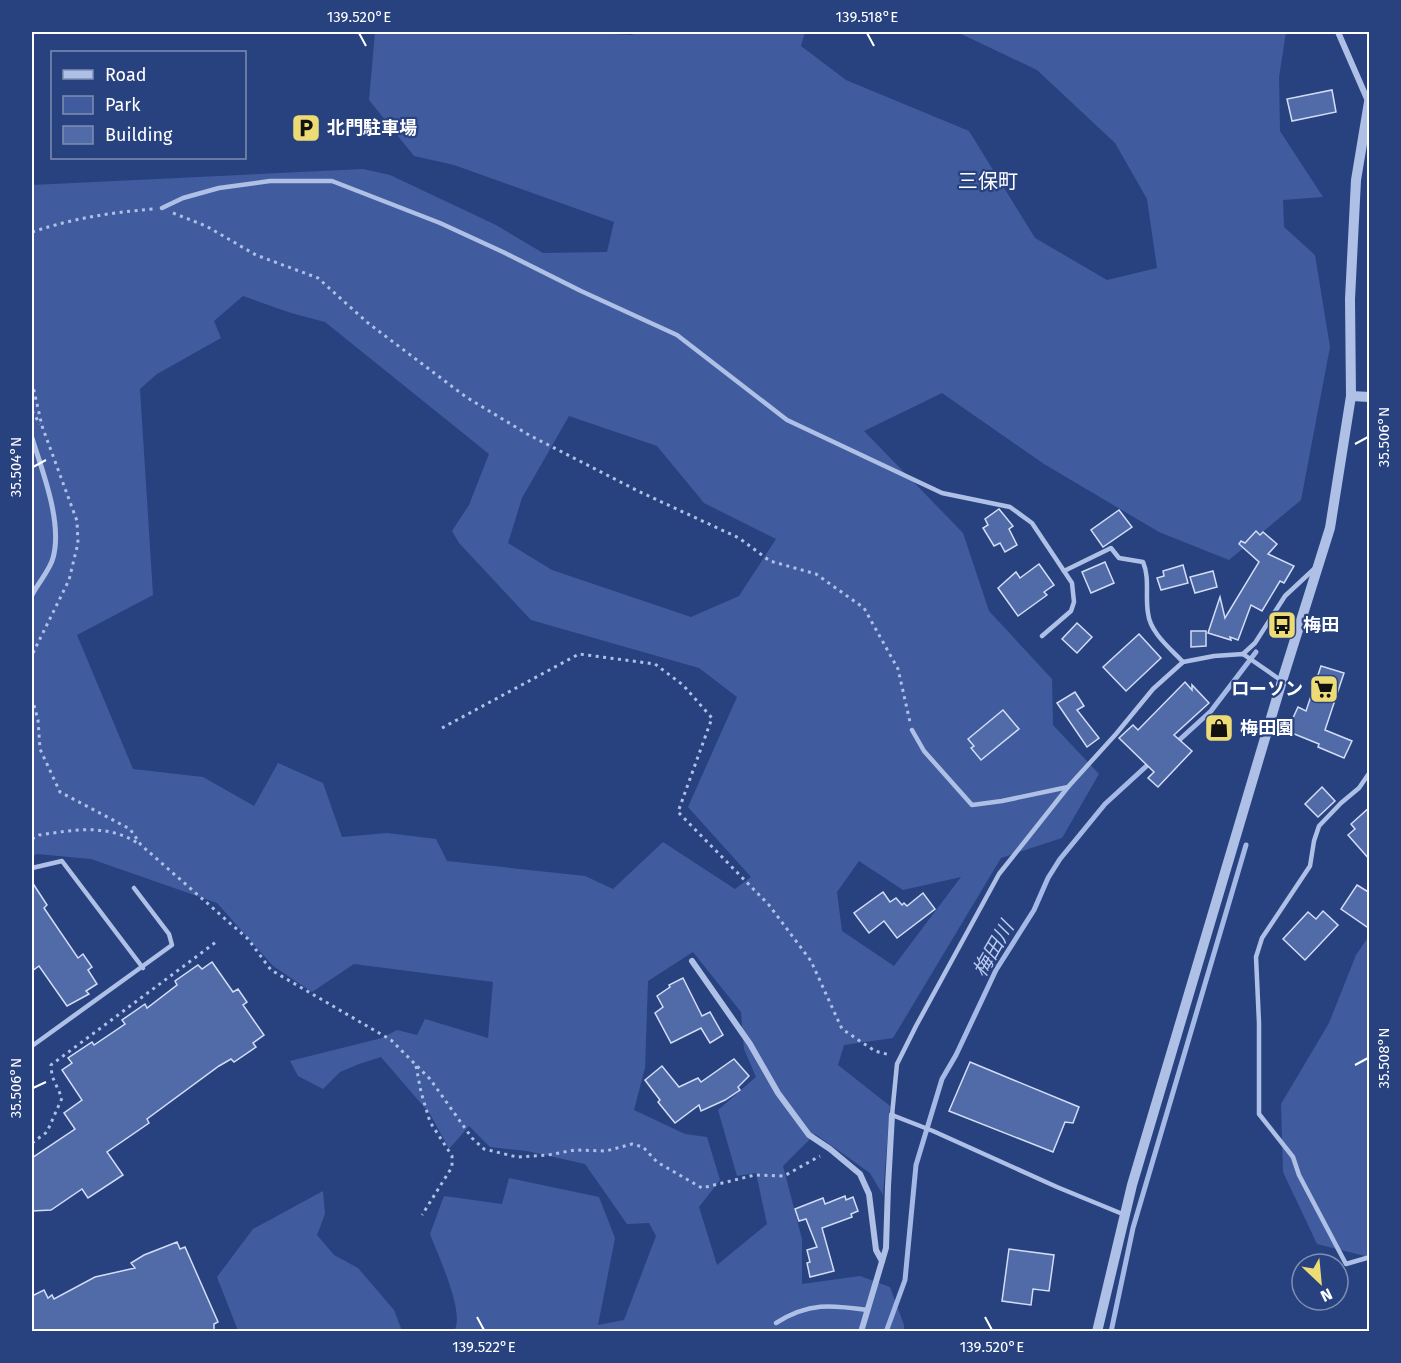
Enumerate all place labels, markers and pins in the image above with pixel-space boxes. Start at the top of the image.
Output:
parking icon: 北門駐車場 [290,112,322,144]
place label: 北門駐車場 [327,117,417,139]
bus stop icon: 梅田 [1266,609,1298,641]
place label: 梅田 [1303,614,1339,636]
supermarket icon: ローソン [1308,673,1340,705]
place label: ローソン [1231,678,1303,700]
shop icon: 梅田園 [1203,712,1235,744]
place label: 梅田園 [1240,717,1294,739]

